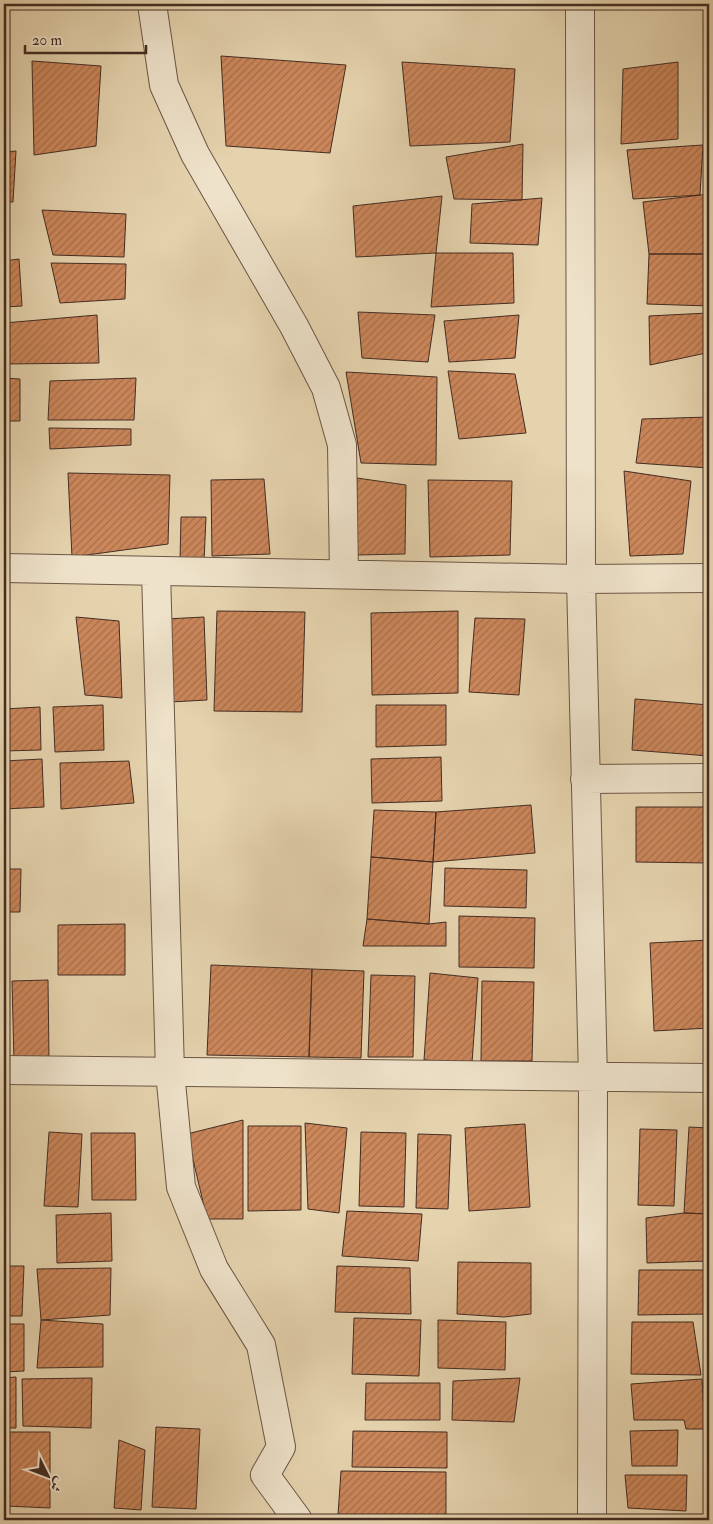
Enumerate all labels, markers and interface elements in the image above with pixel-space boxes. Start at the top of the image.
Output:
scale bar [25,22,146,54]
text: 20 m [32,31,62,50]
north arrow [22,1452,72,1502]
text: ش [46,1474,68,1495]

